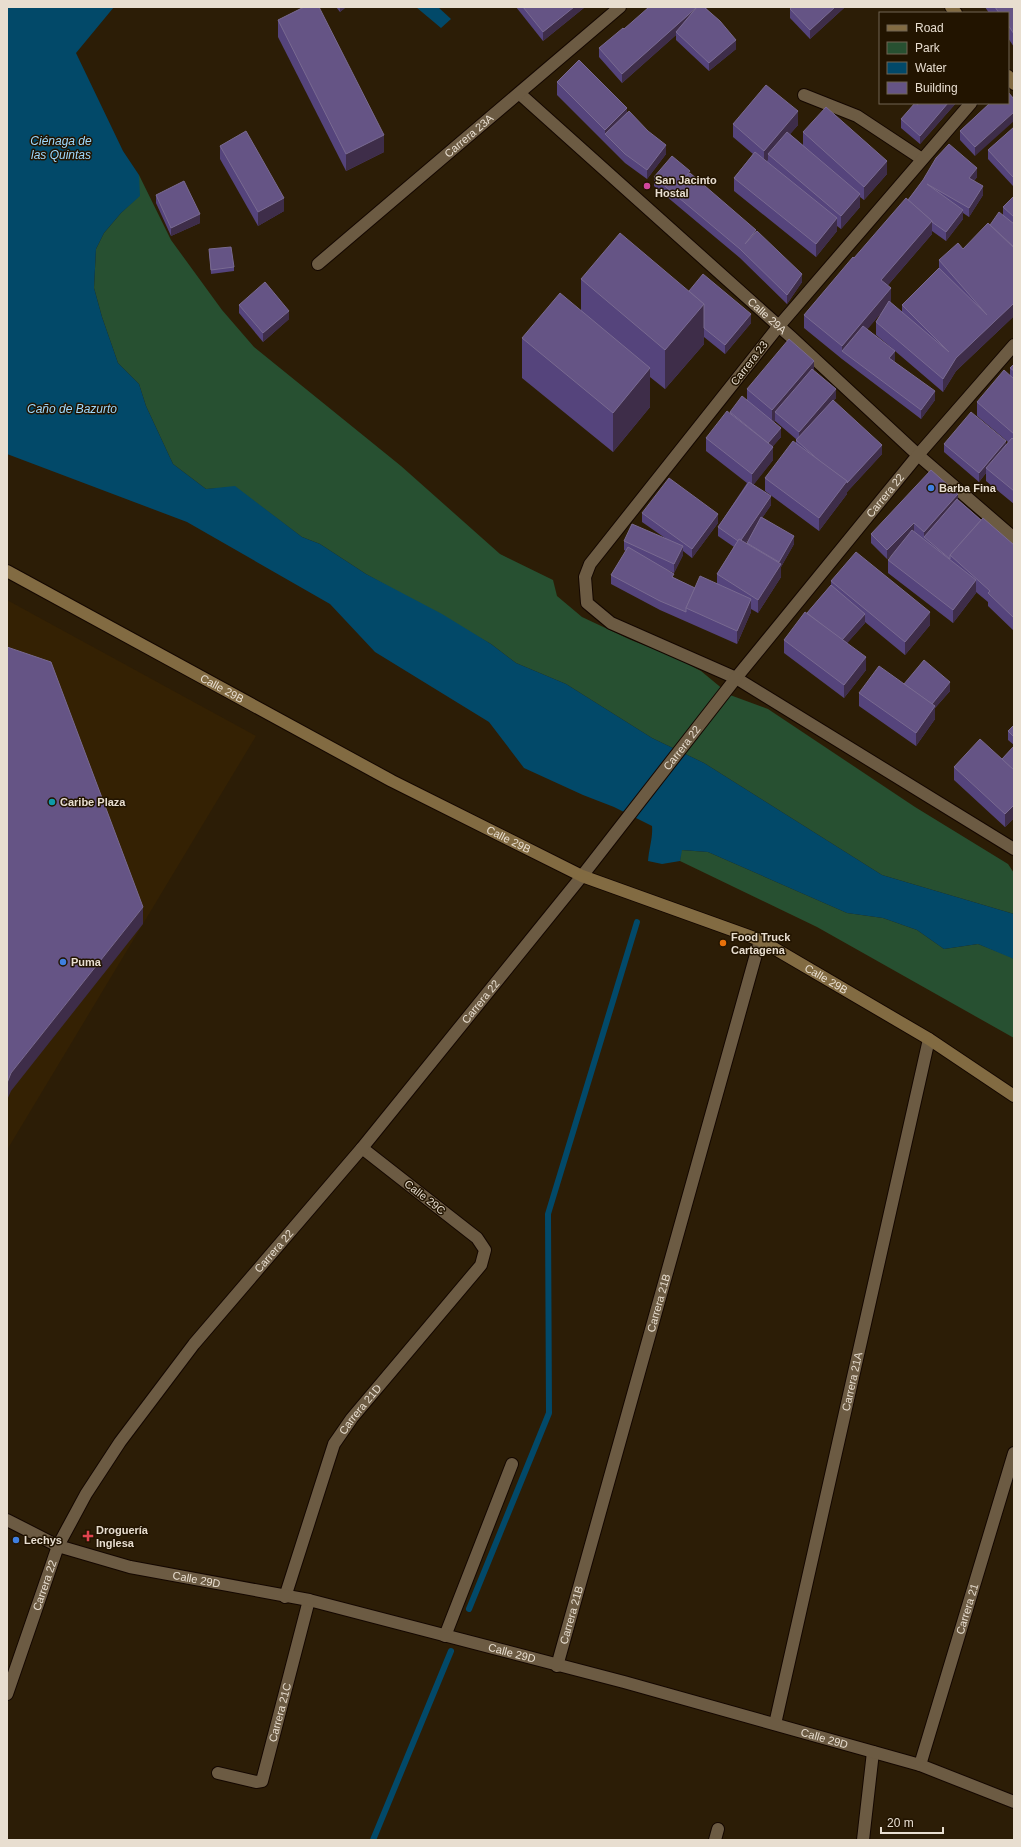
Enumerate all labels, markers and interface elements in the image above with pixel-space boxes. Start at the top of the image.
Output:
legend [879,12,1009,104]
text: Road [915,21,944,35]
text: Park [915,41,941,55]
text: Water [915,61,947,75]
text: Building [915,81,958,95]
street label: Carrera 23A [442,111,496,160]
water label: Ciénaga de las Quintas [30,134,92,162]
place label: San Jacinto Hostal [655,174,717,199]
marker: San Jacinto Hostal [642,181,652,191]
street label: Calle 29A [745,295,789,336]
street label: Carrera 23 [728,339,770,387]
water label: Caño de Bazurto [27,402,117,416]
street label: Carrera 22 [864,471,906,520]
place label: Barba Fina [939,482,997,494]
marker: Barba Fina [926,483,936,493]
street label: Calle 29B [198,672,246,705]
street label: Carrera 22 [661,723,703,772]
place label: Caribe Plaza [60,796,126,808]
marker: Caribe Plaza [47,797,57,807]
street label: Calle 29B [485,823,533,855]
place label: Food Truck Cartagena [731,931,791,956]
marker: Food Truck Cartagena [718,938,728,948]
place label: Puma [71,956,102,968]
marker: Puma [58,957,68,967]
street label: Calle 29B [803,962,850,996]
street label: Carrera 22 [459,977,502,1026]
street label: Calle 29C [402,1177,448,1217]
street label: Carrera 22 [252,1227,295,1275]
street label: Carrera 21B [645,1272,672,1333]
street label: Carrera 21A [840,1350,865,1412]
street label: Carrera 21D [336,1382,384,1437]
place label: Droguería Inglesa [96,1524,149,1549]
marker: Droguería Inglesa [83,1531,93,1541]
place label: Lechys [24,1534,62,1546]
marker: Lechys [11,1535,21,1545]
street label: Carrera 22 [30,1558,59,1612]
street label: Calle 29D [172,1569,222,1590]
street label: Carrera 21 [954,1582,980,1636]
street label: Carrera 21B [557,1584,585,1645]
street label: Calle 29D [487,1641,537,1665]
street label: Carrera 21C [266,1682,293,1743]
street label: Calle 29D [800,1726,849,1751]
scale bar [881,1809,943,1835]
text: 20 m [887,1816,914,1830]

